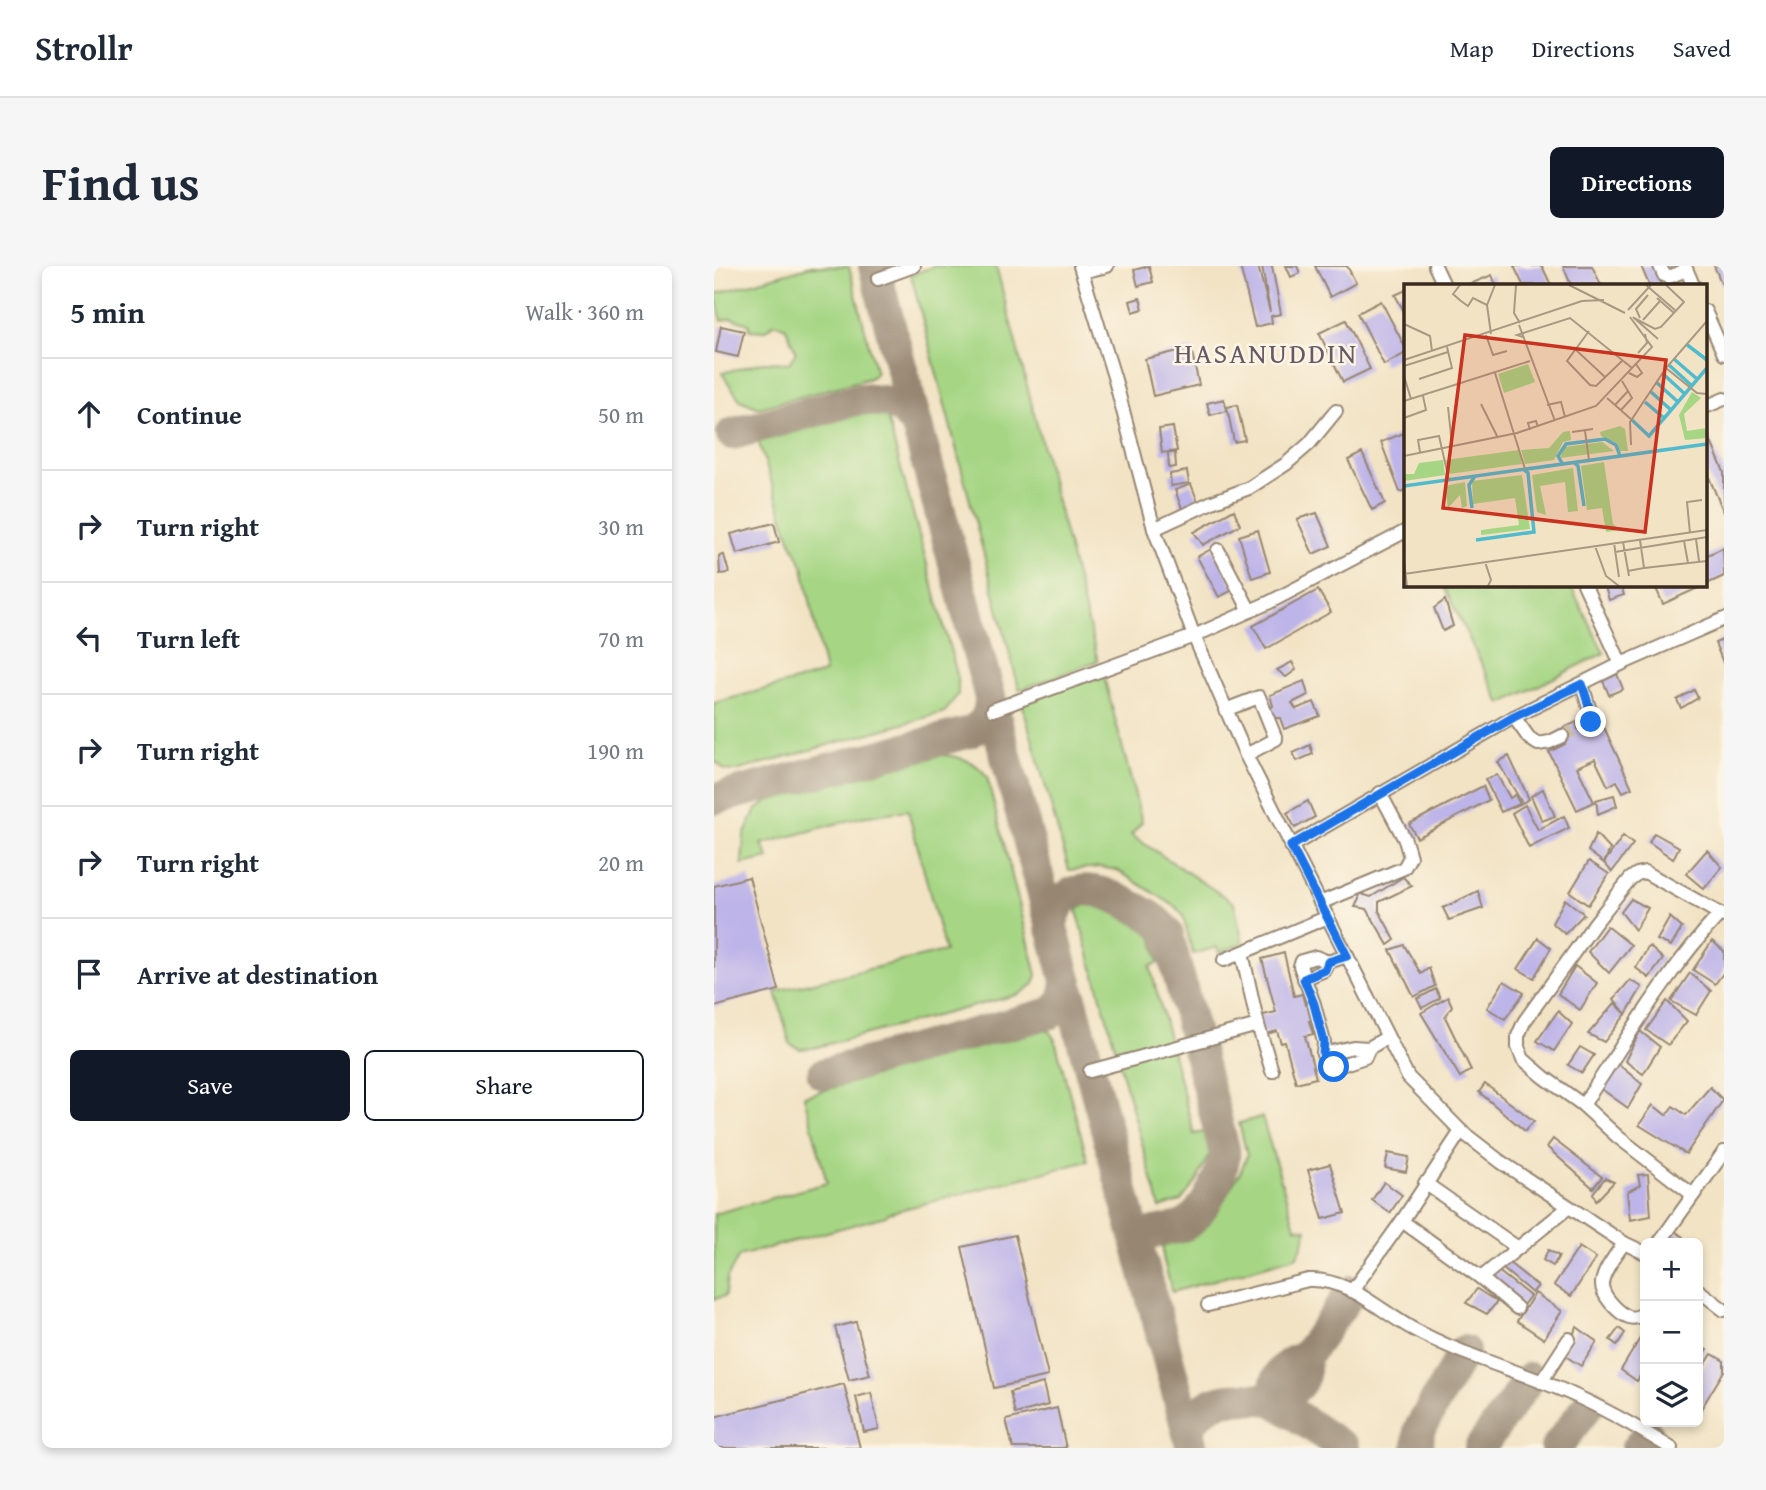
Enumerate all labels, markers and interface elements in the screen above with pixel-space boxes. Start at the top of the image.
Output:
text: Strollr [35,24,133,72]
text: Map [1450,31,1494,66]
text: Directions [1532,31,1635,66]
text: Saved [1673,31,1731,66]
text: Find us [42,146,200,218]
button: Directions [1550,147,1724,218]
inset map [1404,284,1706,586]
text: 5 min [70,290,145,334]
text: Walk · 360 m [525,295,644,328]
district label: HASANUDDIN [1174,332,1358,373]
icon: ahead [70,395,108,433]
text: Continue [137,395,242,434]
text: 50 m [598,398,644,431]
icon: right [70,507,108,545]
text: Turn right [137,507,259,546]
text: 30 m [598,510,644,543]
icon: left [70,619,108,657]
text: Turn left [137,619,240,658]
text: 70 m [598,622,644,655]
route end [1575,706,1606,737]
icon: right [70,731,108,769]
text: Turn right [137,731,259,770]
text: 190 m [587,734,644,767]
icon: right [70,843,108,881]
text: Turn right [137,843,259,882]
text: 20 m [598,846,644,879]
icon: arrive [70,955,108,993]
text: Arrive at destination [137,955,378,994]
button: Save [70,1050,350,1121]
button: Share [364,1050,644,1121]
route start [1318,1051,1349,1082]
map controls [1640,1238,1703,1427]
button: + [1640,1238,1703,1301]
button: − [1640,1301,1703,1364]
button: layers [1640,1364,1703,1427]

